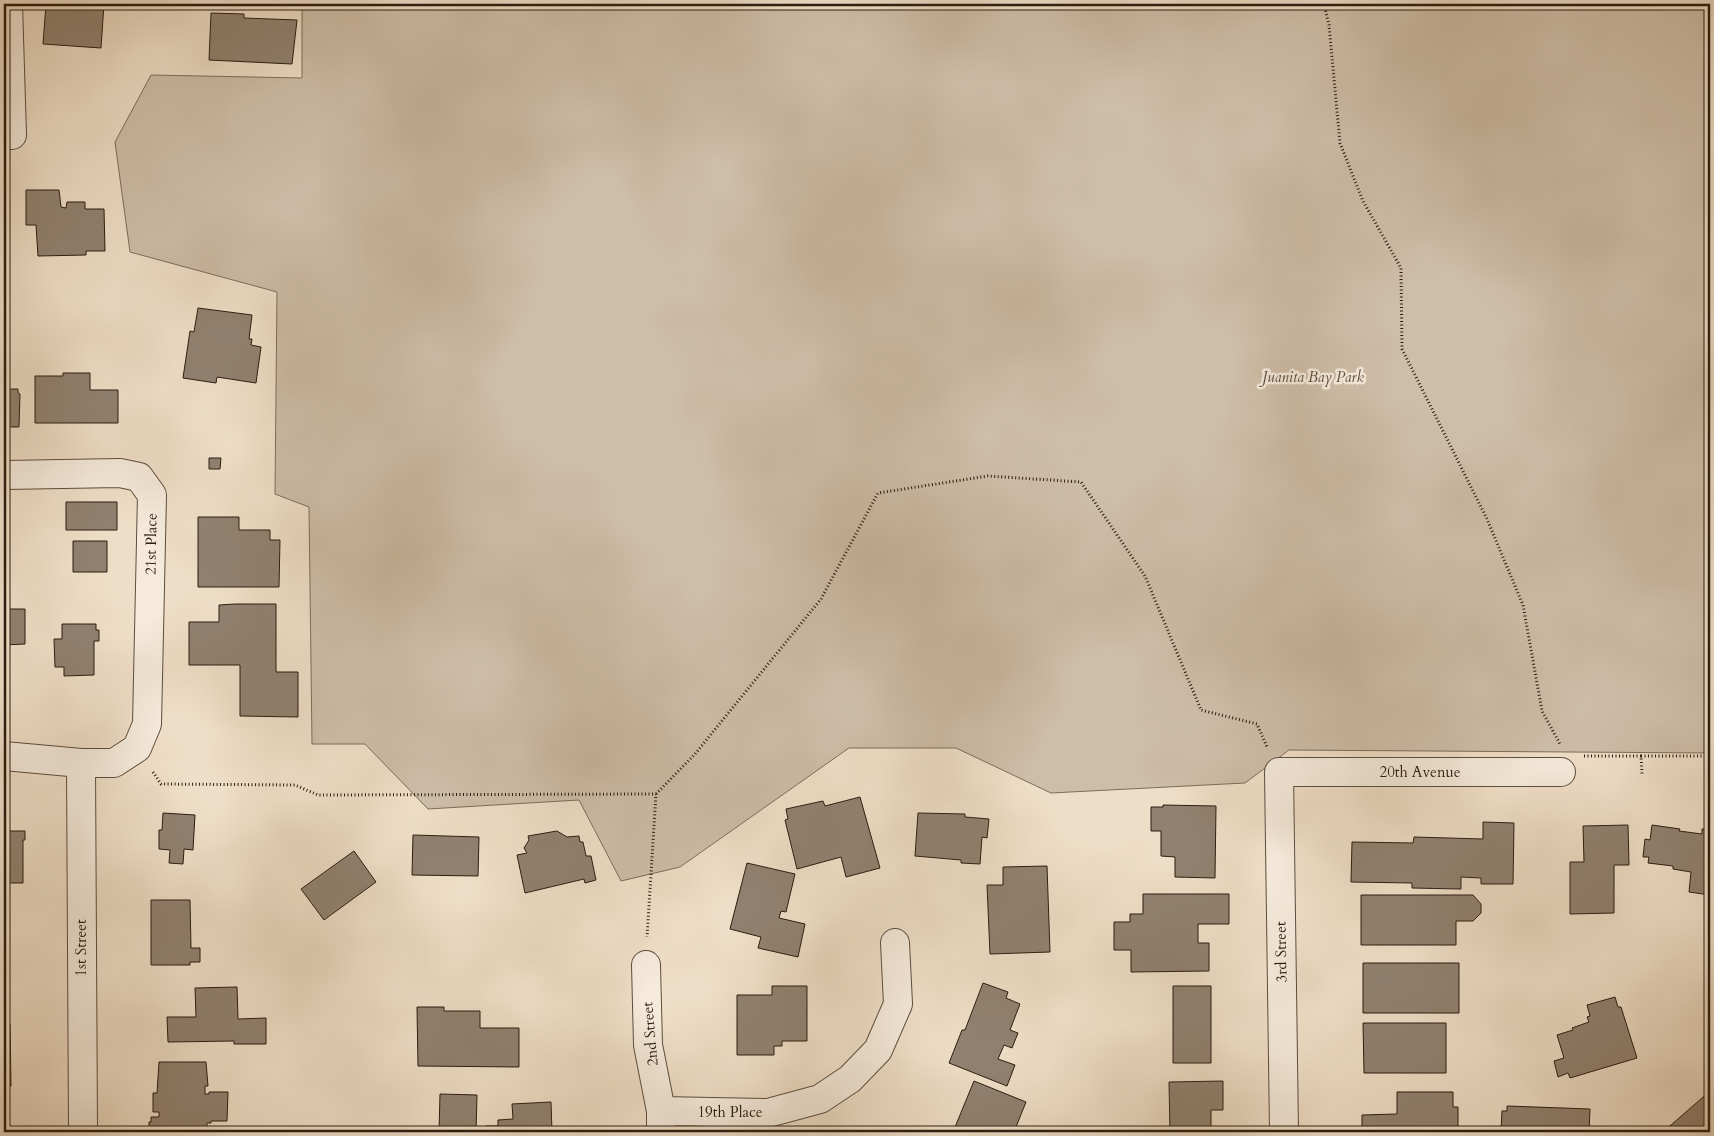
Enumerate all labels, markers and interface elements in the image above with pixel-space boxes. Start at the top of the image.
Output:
park label: Juanita Bay Park [1258,367,1364,387]
street label: 21st Place [140,513,162,575]
street label: 20th Avenue [1379,762,1461,782]
street label: 1st Street [71,919,91,977]
street label: 3rd Street [1270,921,1292,983]
street label: 2nd Street [637,1001,663,1067]
street label: 19th Place [697,1102,763,1122]

